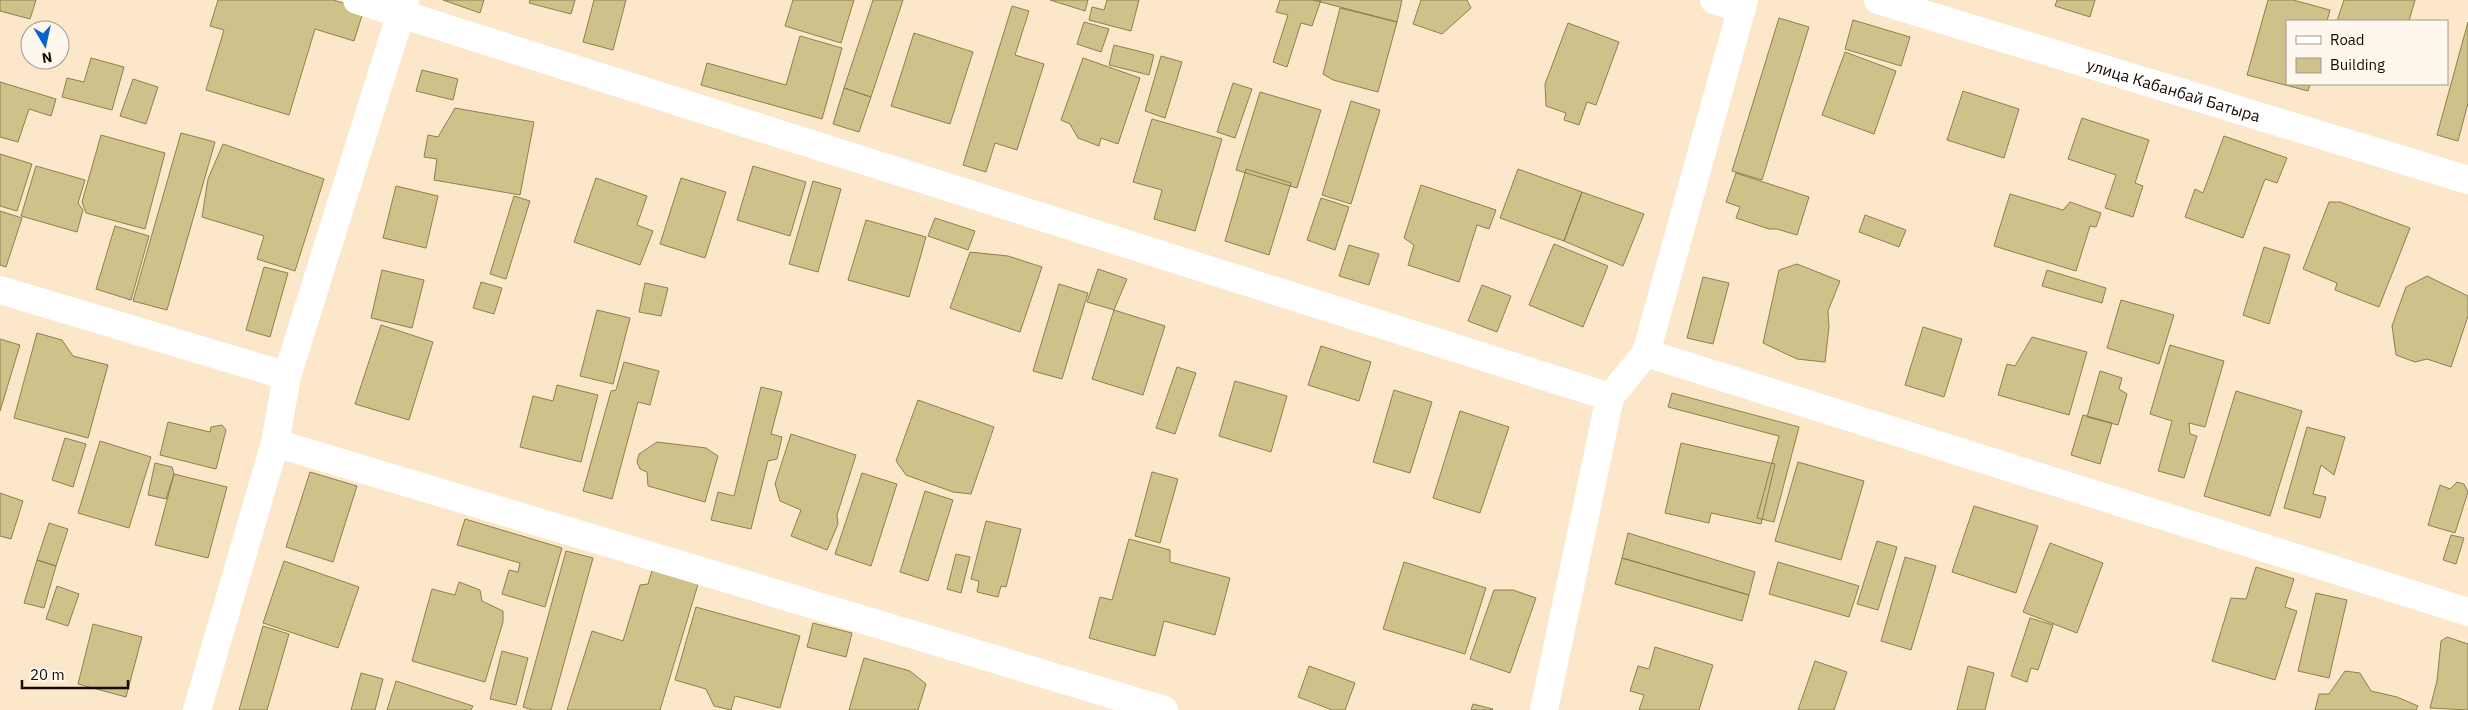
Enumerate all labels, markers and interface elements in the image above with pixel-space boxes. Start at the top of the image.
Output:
north arrow [20,20,70,70]
legend [2286,20,2448,85]
text: Road [2330,30,2365,49]
text: N [41,48,53,68]
street label: улица Кабанбай Батыра [2084,54,2263,126]
text: Building [2330,55,2385,74]
scale bar [22,658,129,690]
text: 20 m [30,665,65,684]

